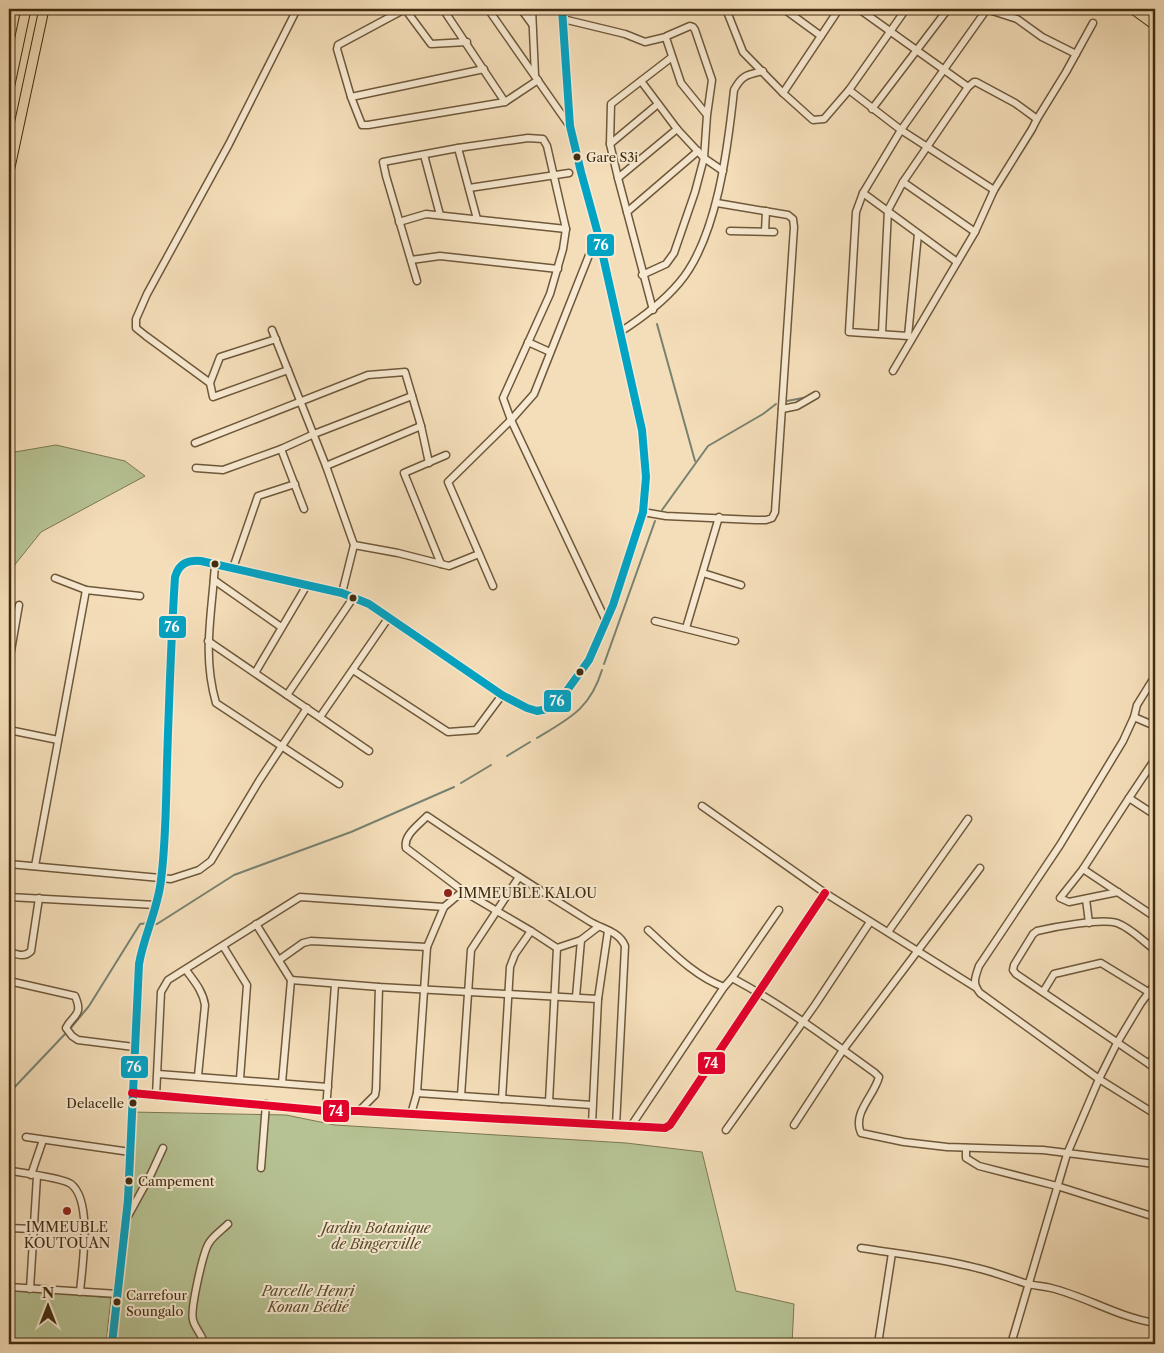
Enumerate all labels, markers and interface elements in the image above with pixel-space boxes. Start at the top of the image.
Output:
place label: Gare S3i [586,149,638,165]
marker: Gare S3i [572,152,582,162]
line badge: 76 [586,233,615,257]
text: 76 [593,236,609,254]
unlabelled marker [210,559,220,569]
unlabelled marker [348,593,358,603]
line badge: 76 [158,615,187,639]
text: 76 [164,618,180,636]
unlabelled marker [575,667,585,677]
line badge: 76 [543,689,572,713]
text: 76 [549,692,565,710]
place label: IMMEUBLE KALOU [458,884,597,902]
marker: IMMEUBLE KALOU [442,887,454,899]
line badge: 74 [697,1051,726,1075]
text: 74 [703,1054,719,1072]
line badge: 76 [120,1055,149,1079]
text: 76 [126,1058,142,1076]
place label: Delacelle [66,1095,124,1111]
marker: Delacelle [128,1098,138,1108]
line badge: 74 [322,1099,350,1123]
text: 74 [328,1102,344,1120]
place label: Campement [138,1173,215,1189]
marker: Campement [124,1176,134,1186]
marker: IMMEUBLE KOUTOUAN [61,1205,73,1217]
place label: IMMEUBLE KOUTOUAN [24,1218,111,1252]
park label: Jardin Botanique de Bingerville [317,1219,432,1253]
north arrow [22,1280,72,1330]
park label: Parcelle Henri Konan Bédié [261,1282,356,1316]
text: N [42,1284,54,1302]
place label: Carrefour Soungalo [126,1287,187,1319]
marker: Carrefour Soungalo [112,1297,122,1307]

